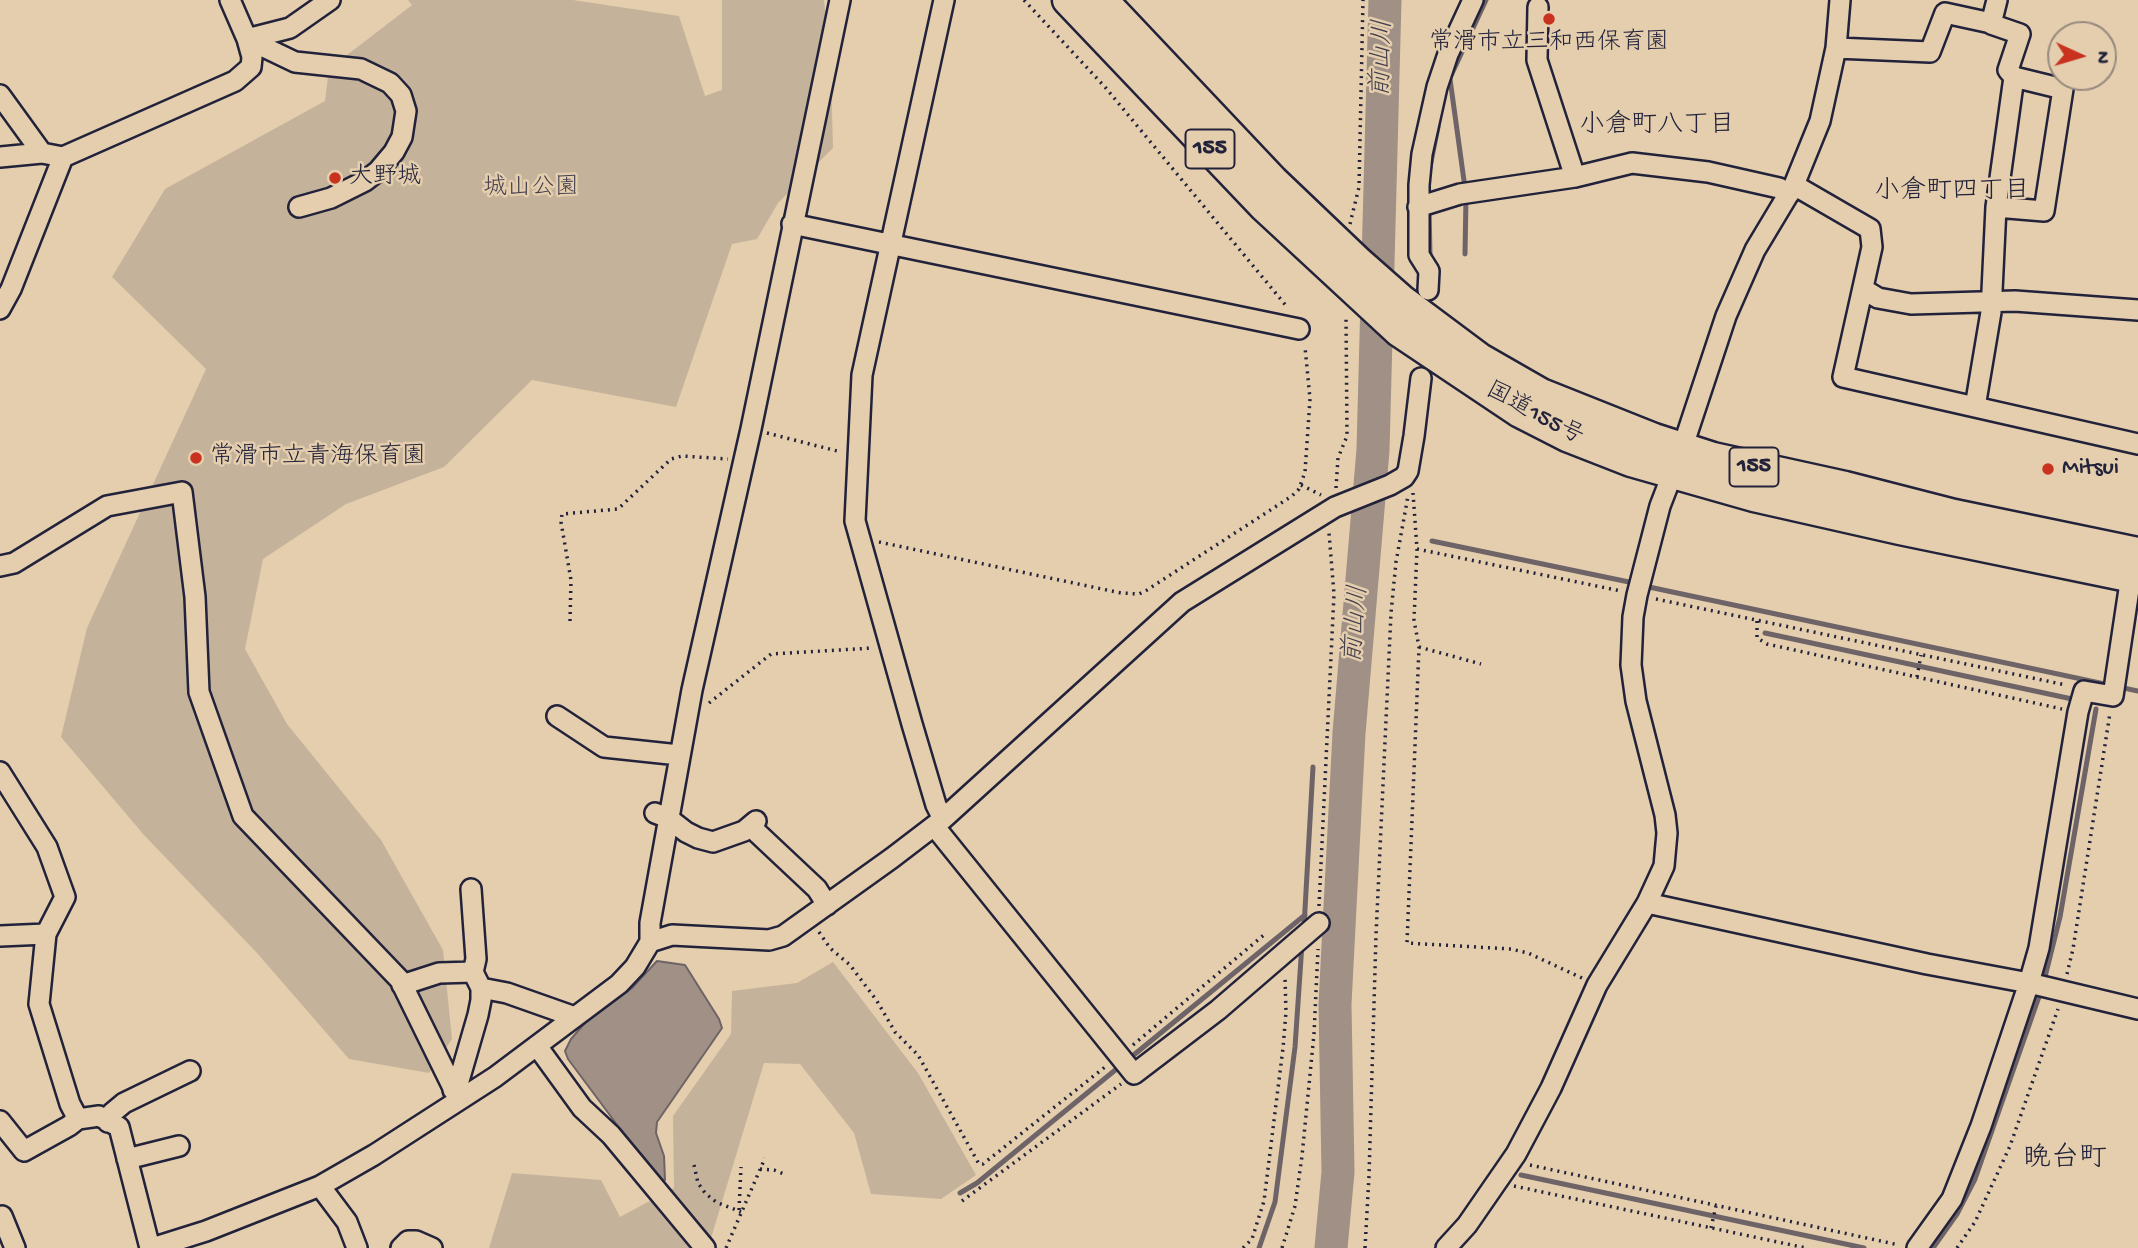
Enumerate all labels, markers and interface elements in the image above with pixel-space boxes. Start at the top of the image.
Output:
marker: 常滑市立三和西保育園 [1541,11,1557,27]
water label: 前山川 [1367,18,1401,98]
north arrow [2047,21,2117,91]
place label: 常滑市立三和西保育園 [1429,30,1669,58]
text: N [2090,50,2113,64]
district label: 小倉町八丁目 [1579,111,1735,143]
road number: 155 [1186,130,1234,168]
place label: 大野城 [349,164,421,192]
marker: 大野城 [327,170,343,186]
park label: 城山公園 [483,175,579,203]
district label: 小倉町四丁目 [1874,177,2030,209]
street label: 国道155号 [1480,377,1588,453]
place label: 常滑市立青海保育園 [210,444,426,472]
road number: 155 [1730,447,1778,486]
marker: 常滑市立青海保育園 [188,450,204,466]
place label: Mitsui [2062,455,2119,483]
marker: Mitsui [2040,461,2056,477]
water label: 前山川 [1339,584,1377,664]
district label: 晩台町 [2023,1144,2107,1178]

